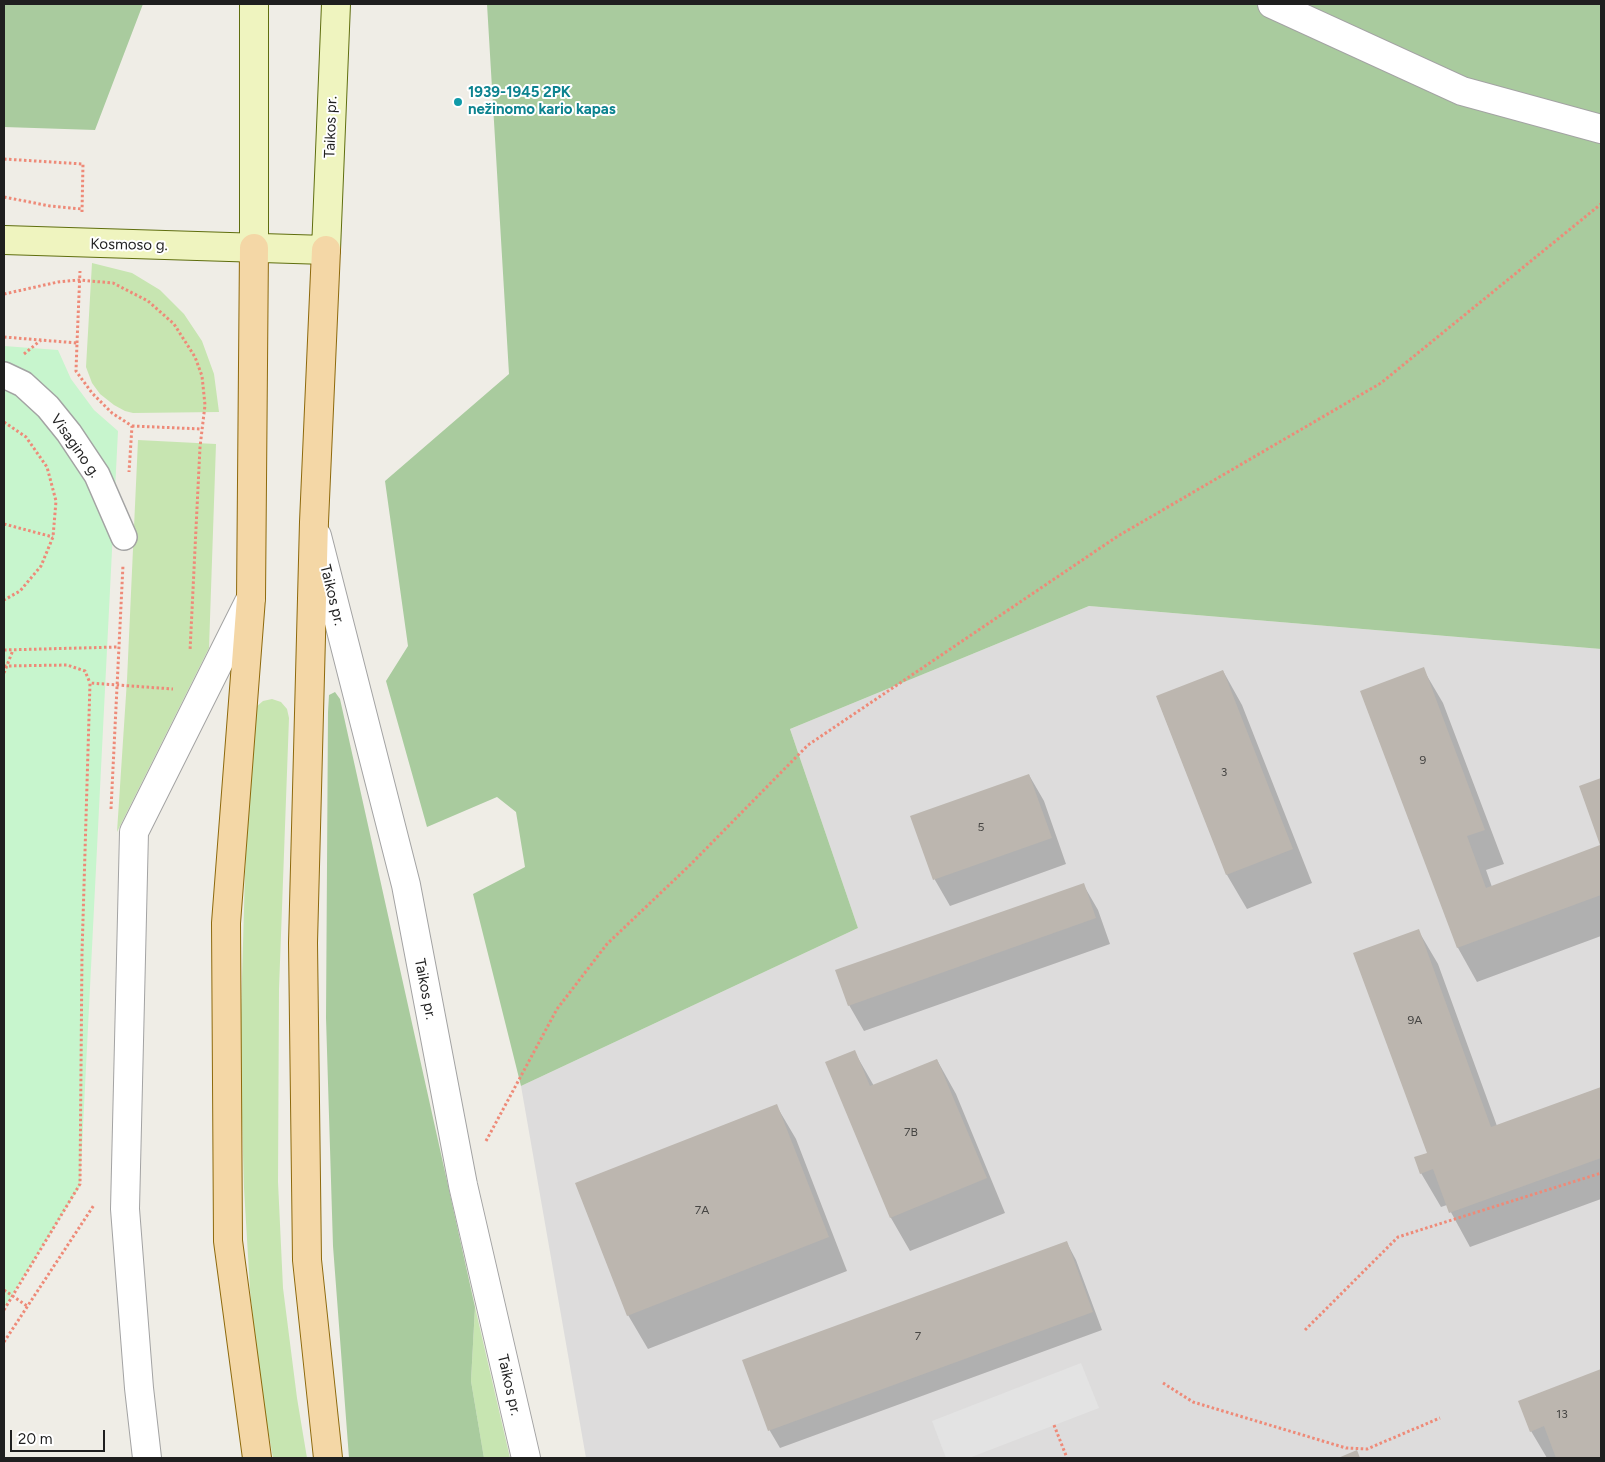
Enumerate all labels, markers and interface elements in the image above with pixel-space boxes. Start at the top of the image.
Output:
place label: 1939-1945 2PK nežinomo kario kapas [468,84,616,119]
street label: Taikos pr. [321,96,341,158]
marker: 1939-1945 2PK nežinomo kario kapas [452,96,464,108]
street label: Kosmoso g. [90,235,168,255]
street label: Visagino g. [47,411,103,481]
street label: Taikos pr. [316,563,348,627]
house number: 9 [1420,753,1426,767]
house number: 3 [1221,765,1227,779]
house number: 5 [978,820,984,834]
street label: Taikos pr. [410,957,440,1021]
house number: 9A [1408,1013,1422,1027]
house number: 7B [904,1125,918,1139]
house number: 7A [695,1203,709,1217]
house number: 7 [915,1329,921,1343]
street label: Taikos pr. [493,1353,525,1417]
house number: 13 [1556,1407,1568,1421]
scale bar [12,1420,108,1452]
text: 20 m [18,1430,52,1448]

